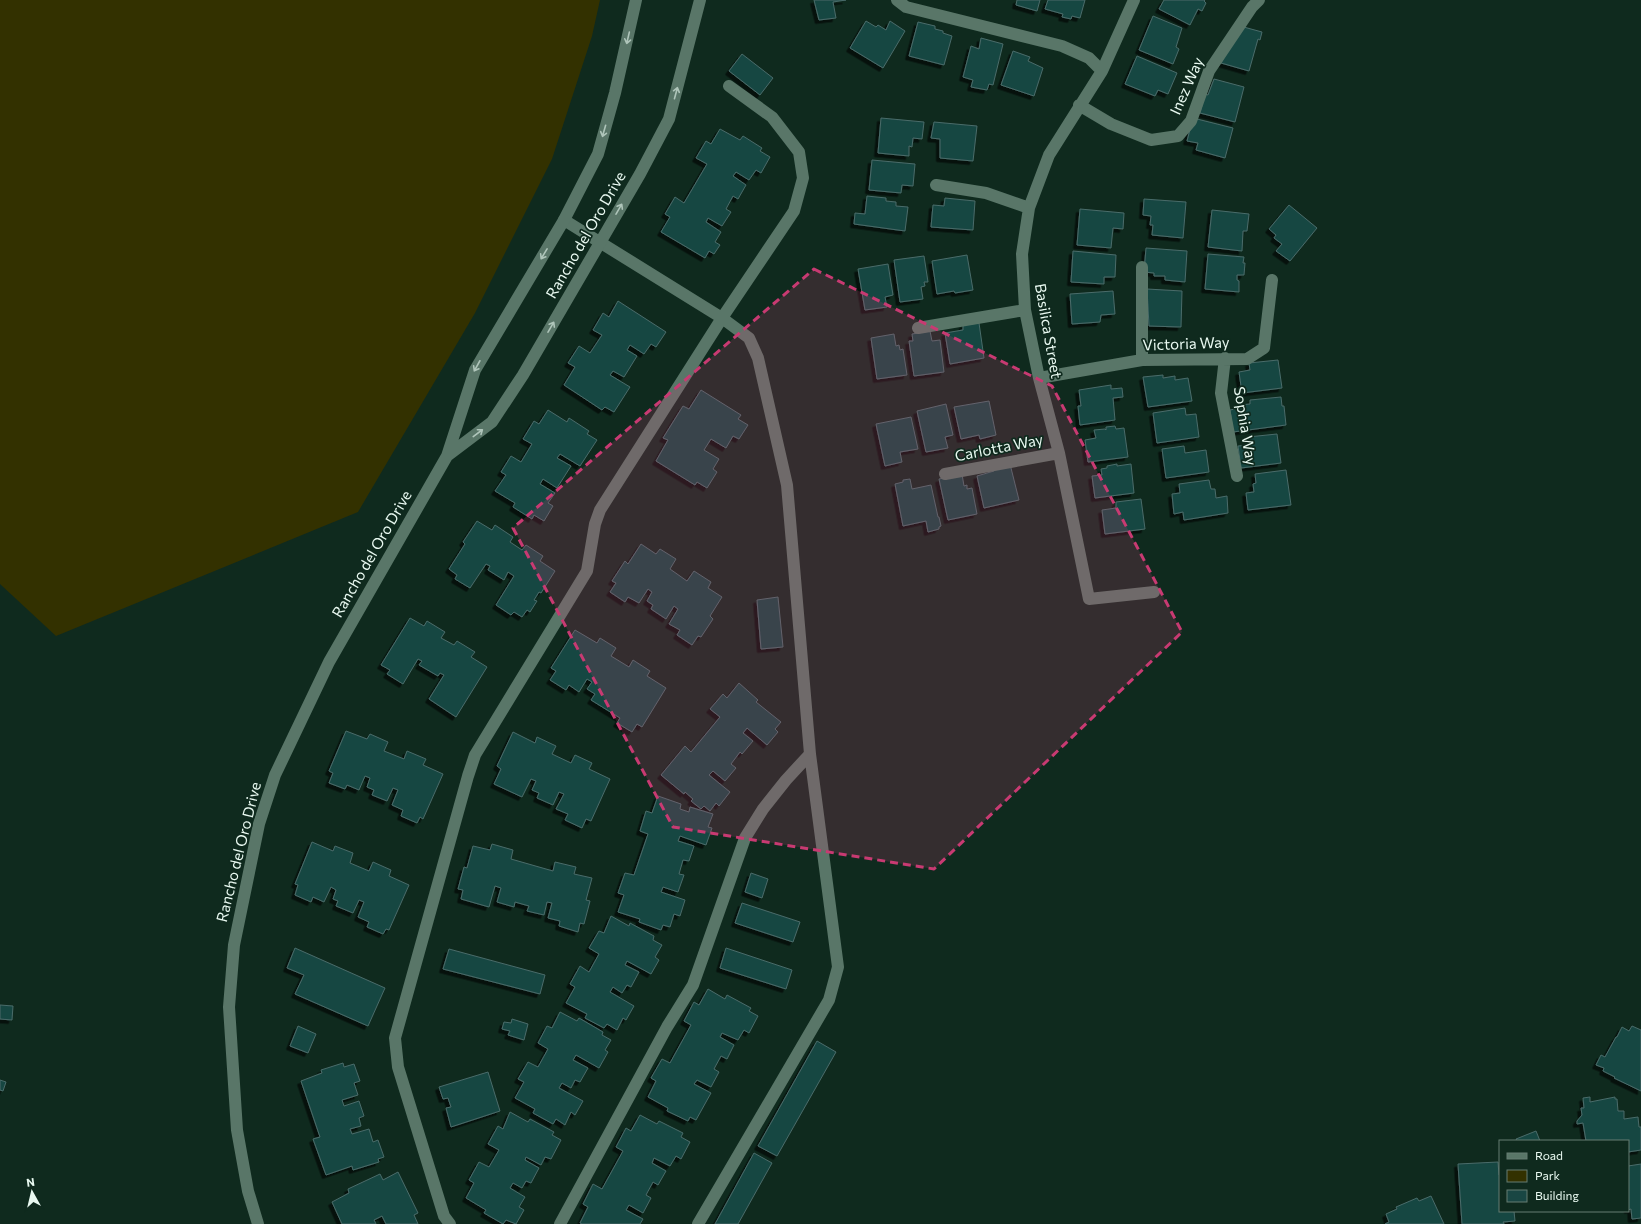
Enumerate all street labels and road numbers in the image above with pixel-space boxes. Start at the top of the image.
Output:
street label: Inez Way [1165,54,1207,117]
street label: Rancho del Oro Drive [541,168,629,301]
street label: Basilica Street [1032,282,1066,380]
street label: Victoria Way [1142,332,1230,354]
street label: Sophia Way [1231,385,1261,467]
street label: Carlotta Way [953,430,1045,464]
street label: Rancho del Oro Drive [327,487,415,620]
street label: Rancho del Oro Drive [212,780,264,924]

